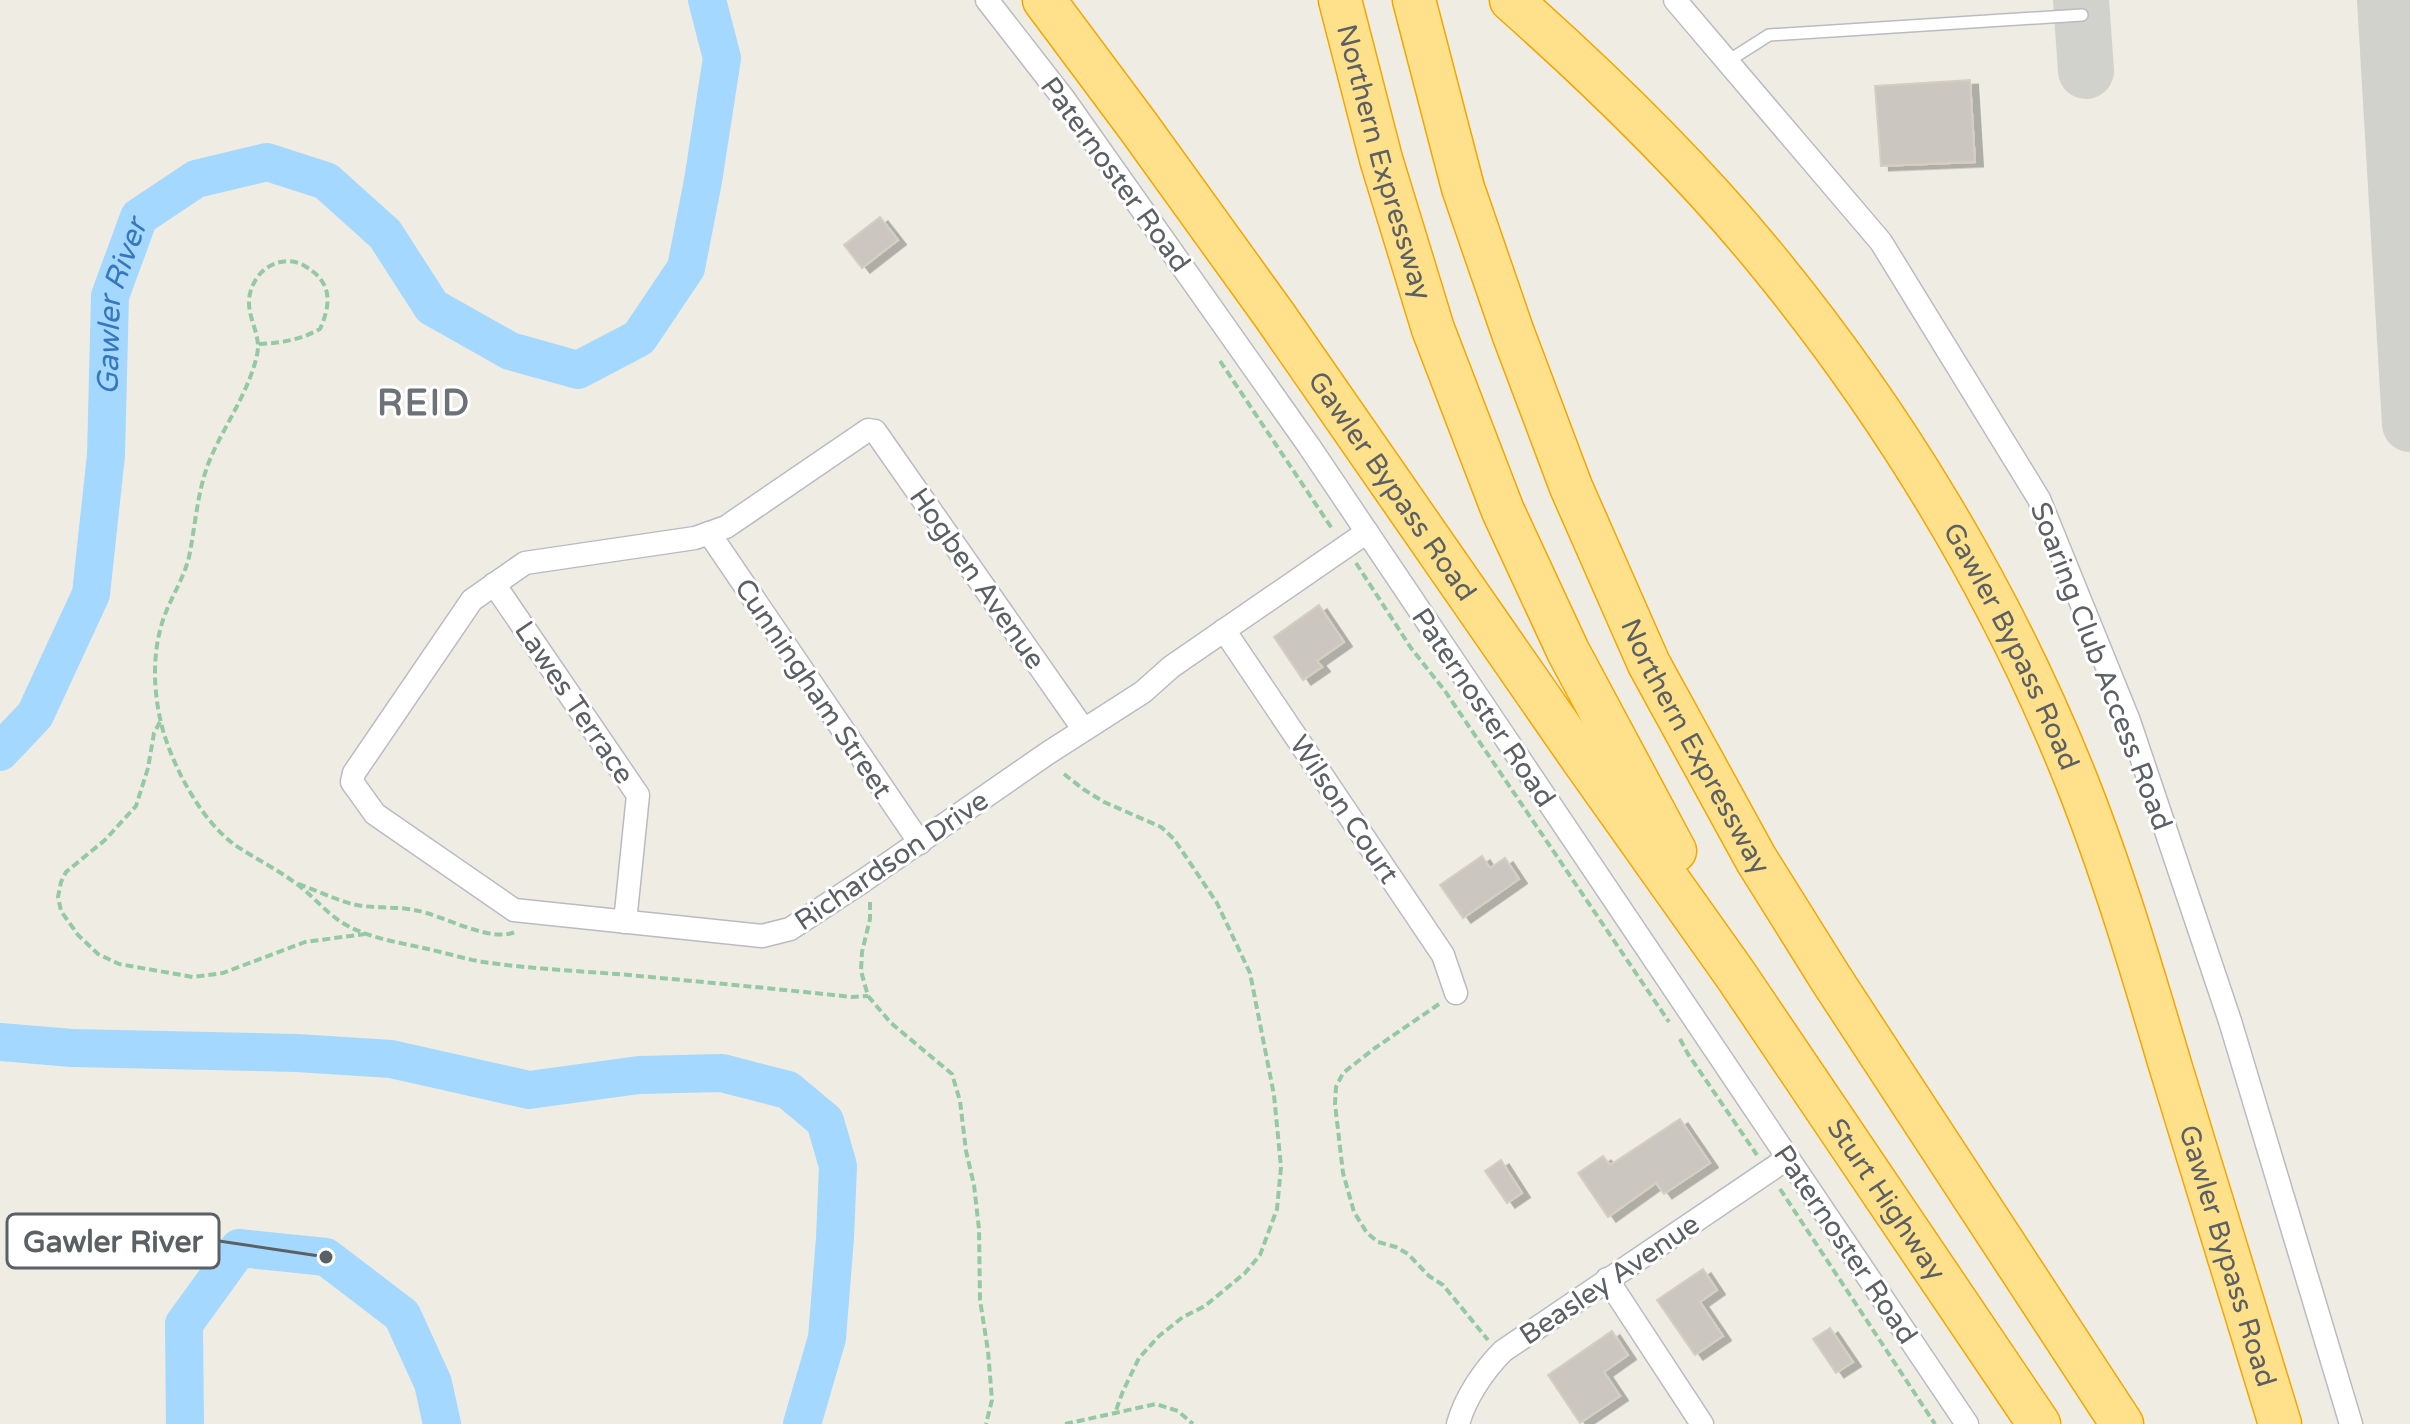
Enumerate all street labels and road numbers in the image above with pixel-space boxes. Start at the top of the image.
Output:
street label: Northern Expressway [1329,21,1439,304]
street label: Paternoster Road [1033,70,1197,279]
street label: Gawler Bypass Road [1300,365,1483,608]
street label: Hogben Avenue [902,481,1052,676]
street label: Soaring Club Access Road [2023,498,2179,835]
street label: Gawler Bypass Road [1936,517,2086,775]
street label: Cunningham Street [727,572,900,805]
street label: Paternoster Road [1404,602,1562,814]
street label: Northern Expressway [1613,614,1777,881]
street label: Lawes Terrace [507,615,641,790]
street label: Wilson Court [1282,729,1406,890]
street label: Richardson Drive [788,783,995,938]
street label: Sturt Highway [1820,1112,1953,1287]
street label: Gawler Bypass Road [2171,1121,2283,1391]
street label: Paternoster Road [1766,1139,1924,1351]
street label: Beasley Avenue [1513,1207,1706,1352]

